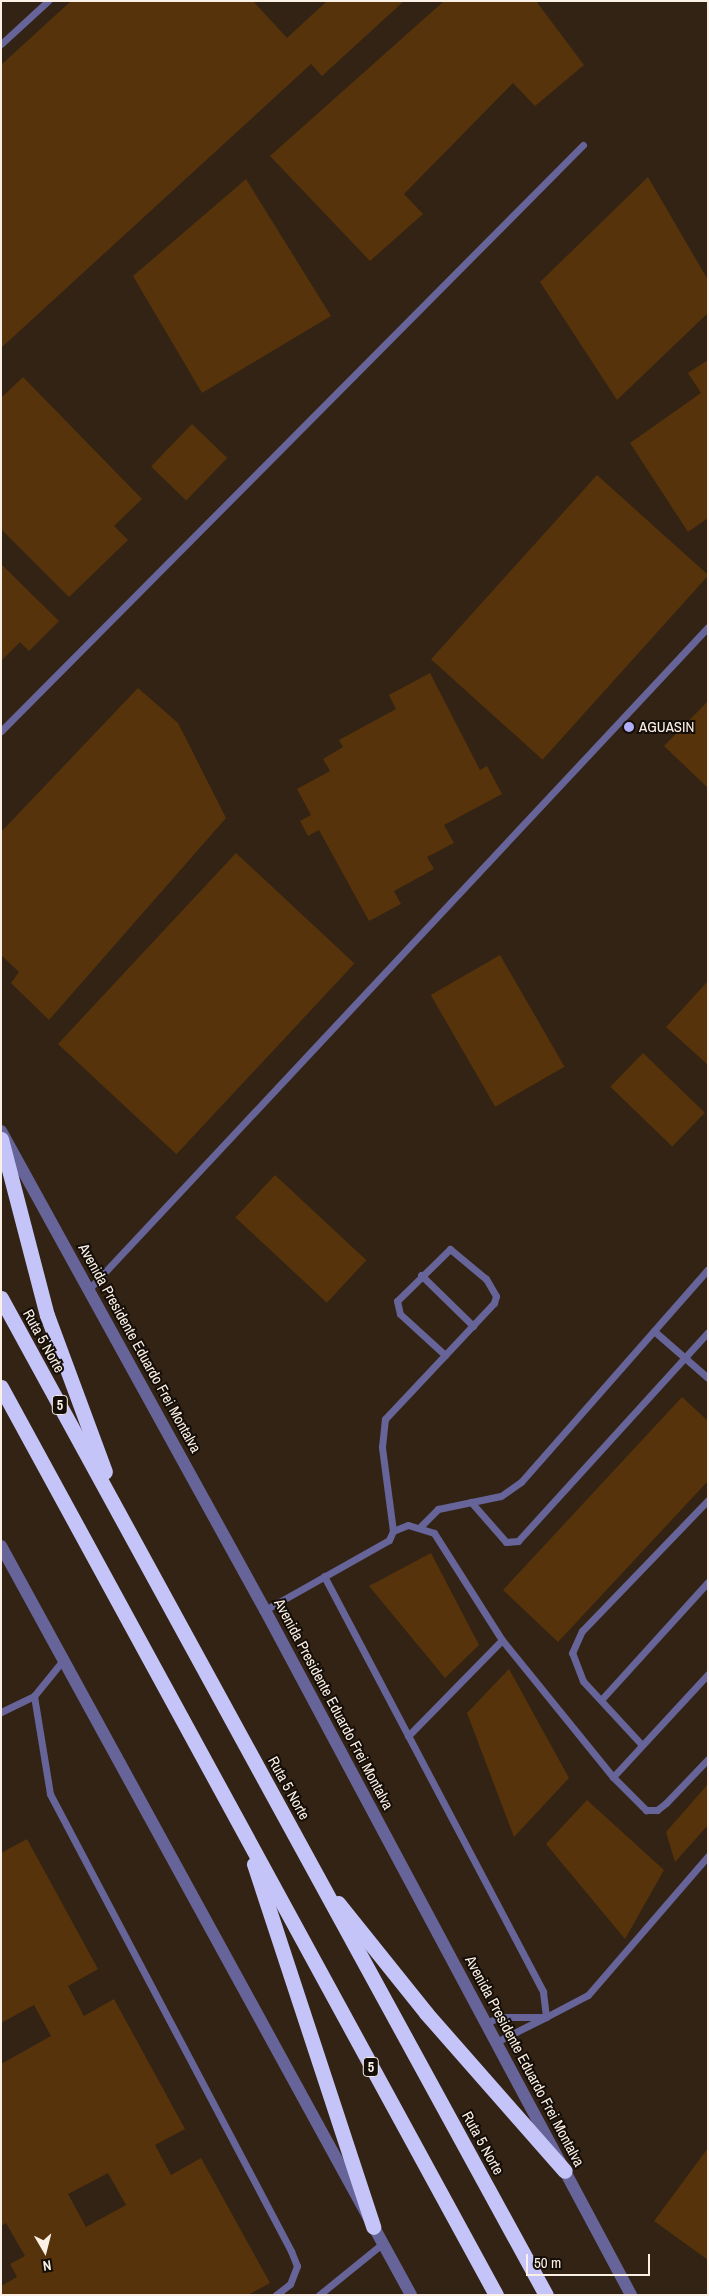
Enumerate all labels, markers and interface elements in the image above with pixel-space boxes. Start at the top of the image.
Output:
place label: AGUASIN [639,718,694,736]
marker: AGUASIN [623,721,635,733]
street label: Avenida Presidente Eduardo Frei Montalva [75,1240,205,1456]
street label: Ruta 5 Norte [19,1306,69,1376]
road number: 5 [51,1394,69,1416]
street label: Avenida Presidente Eduardo Frei Montalva [271,1595,397,1813]
street label: Ruta 5 Norte [264,1753,314,1823]
street label: Avenida Presidente Eduardo Frei Montalva [462,1952,588,2170]
road number: 5 [362,2056,380,2078]
street label: Ruta 5 Norte [458,2108,508,2178]
north arrow [20,2226,70,2276]
scale bar [529,2244,653,2276]
text: 50 m [534,2252,561,2273]
text: N [42,2256,52,2275]

